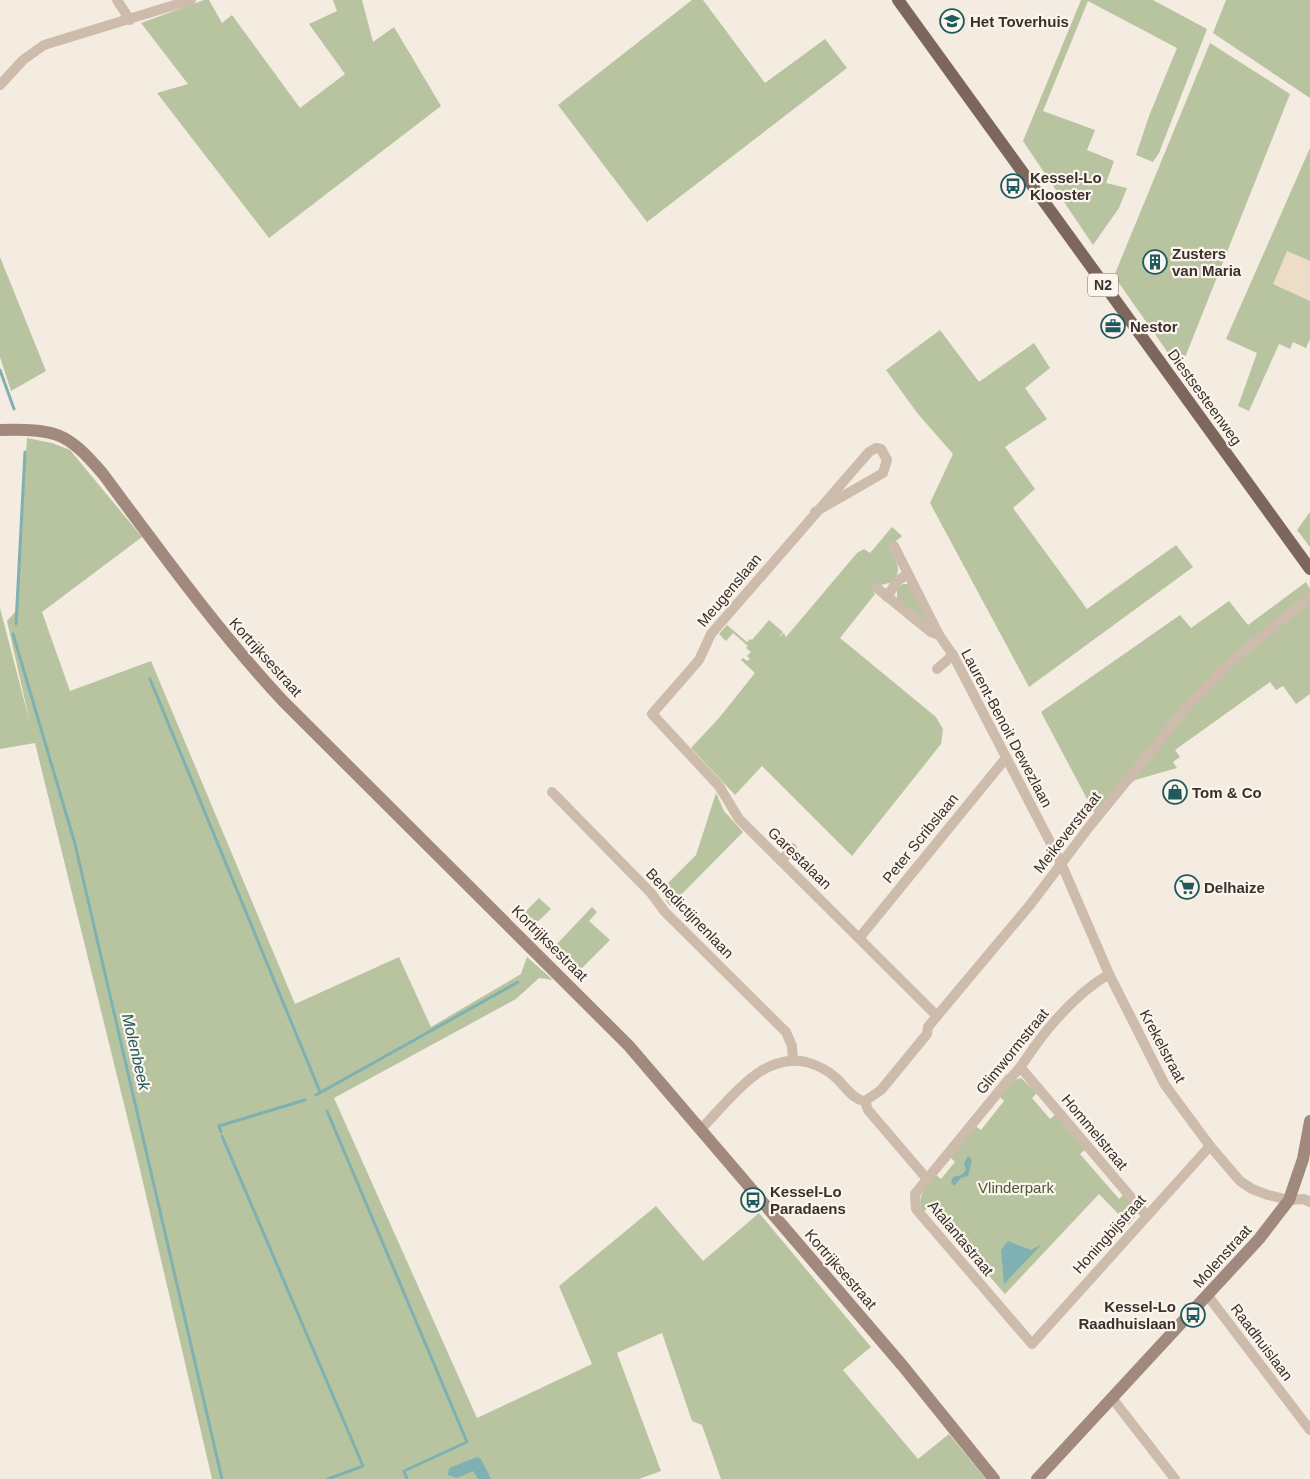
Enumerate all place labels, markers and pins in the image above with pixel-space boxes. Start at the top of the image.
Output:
school or university icon: Het Toverhuis [939,8,965,34]
place label: Het Toverhuis [970,13,1069,30]
place label: Kessel-Lo Klooster [1030,169,1102,203]
bus stop icon: Kessel-Lo Klooster [1000,173,1026,199]
place label: Zusters van Maria [1172,245,1242,279]
building icon: Zusters van Maria [1142,249,1168,275]
office icon: Nestor [1100,313,1126,339]
place label: Nestor [1130,318,1178,335]
shop icon: Tom & Co [1162,779,1188,805]
place label: Tom & Co [1192,784,1262,801]
supermarket icon: Delhaize [1174,874,1200,900]
place label: Delhaize [1204,879,1265,896]
place label: Kessel-Lo Paradaens [770,1183,846,1217]
bus stop icon: Kessel-Lo Paradaens [740,1187,766,1213]
place label: Kessel-Lo Raadhuislaan [1078,1298,1176,1332]
bus stop icon: Kessel-Lo Raadhuislaan [1180,1302,1206,1328]

